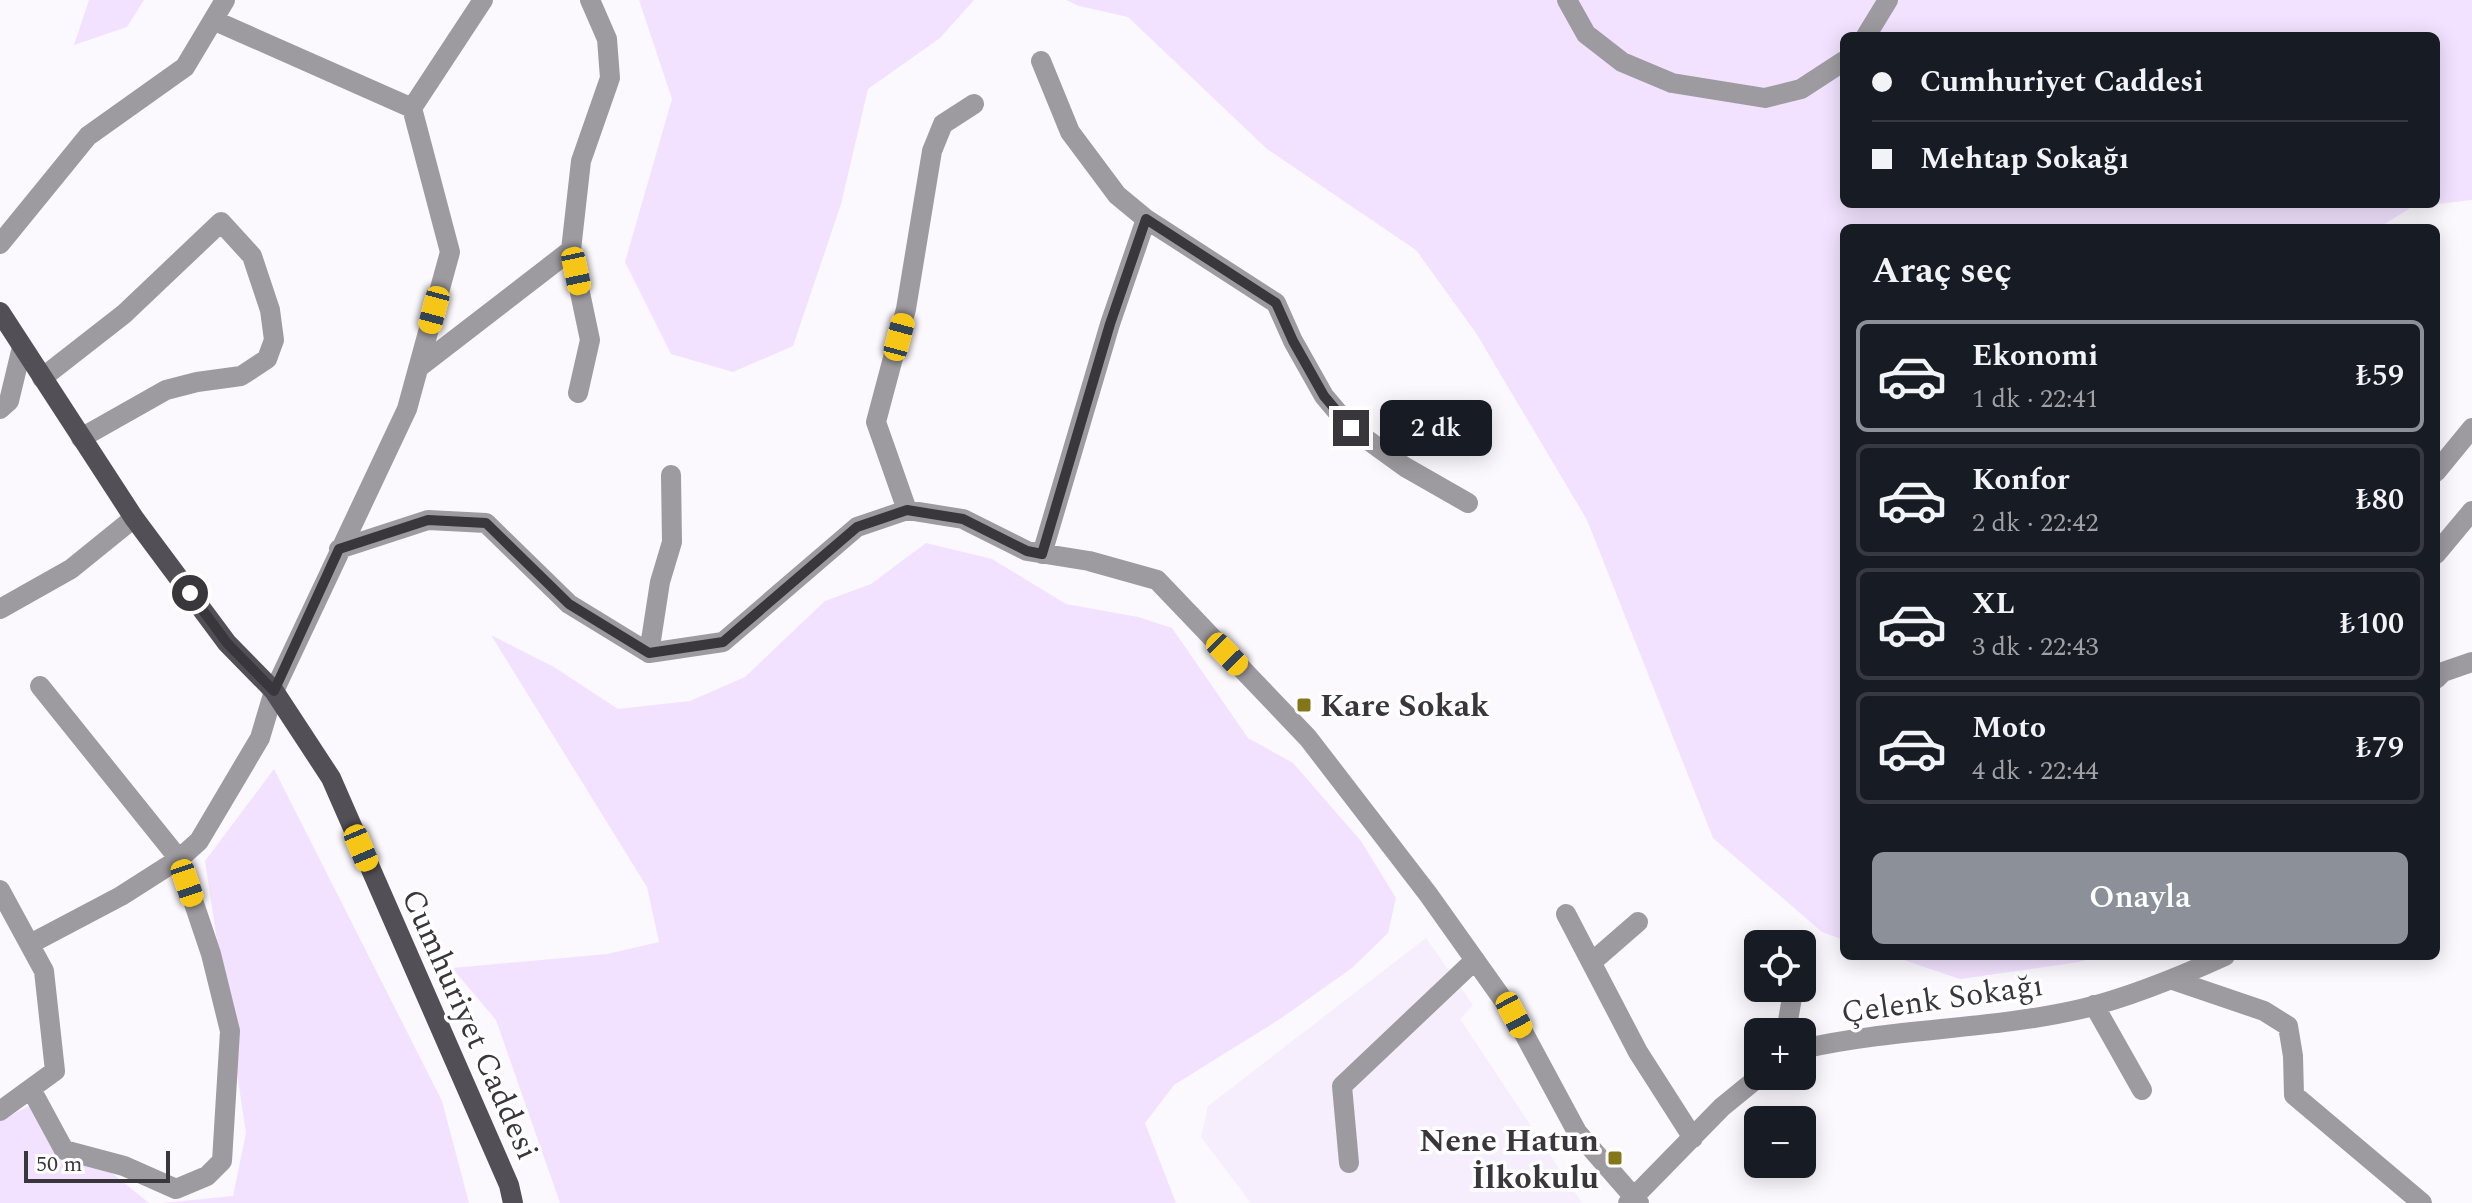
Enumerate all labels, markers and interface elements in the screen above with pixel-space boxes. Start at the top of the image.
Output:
text: Cumhuriyet Caddesi [1920,59,2203,105]
text: Mehtap Sokağı [1920,136,2129,182]
text: Araç seç [1872,244,2012,299]
car [559,245,593,297]
car [416,284,452,336]
car [881,311,917,363]
text: Ekonomi [1972,333,2098,379]
icon: car [1876,340,1948,412]
text: ₺59 [2356,353,2404,399]
text: 1 dk · 22:41 [1972,379,2099,419]
callout: 2 dk [1379,400,1491,456]
text: 2 dk [1411,408,1461,448]
route end [1333,410,1369,446]
text: Konfor [1972,457,2070,503]
icon: car [1876,464,1948,536]
text: ₺80 [2356,477,2404,523]
text: 2 dk · 22:42 [1972,503,2099,543]
route start [172,575,208,611]
text: XL [1972,581,2015,627]
icon: car [1876,588,1948,660]
text: ₺100 [2340,601,2404,647]
text: 3 dk · 22:43 [1972,627,2099,667]
car [1202,628,1252,680]
place label: Kare Sokak [1320,682,1490,731]
marker: Kare Sokak [1295,696,1313,714]
text: Moto [1972,705,2046,751]
icon: car [1876,712,1948,784]
text: ₺79 [2356,725,2404,771]
text: 4 dk · 22:44 [1972,751,2099,791]
car [341,821,381,875]
button: Onayla [1872,852,2408,944]
car [168,856,206,910]
street label: Cumhuriyet Caddesi [388,881,551,1168]
map controls [1744,930,1816,1178]
button: locate [1744,930,1816,1002]
street label: Çelenk Sokağı [1838,961,2046,1038]
car [1492,988,1536,1042]
button: + [1744,1018,1816,1090]
button: − [1744,1106,1816,1178]
place label: Nene Hatun İlkokulu [1419,1117,1599,1203]
scale bar [24,1147,170,1183]
text: 50 m [36,1148,82,1181]
marker: Nene Hatun İlkokulu [1606,1149,1624,1167]

